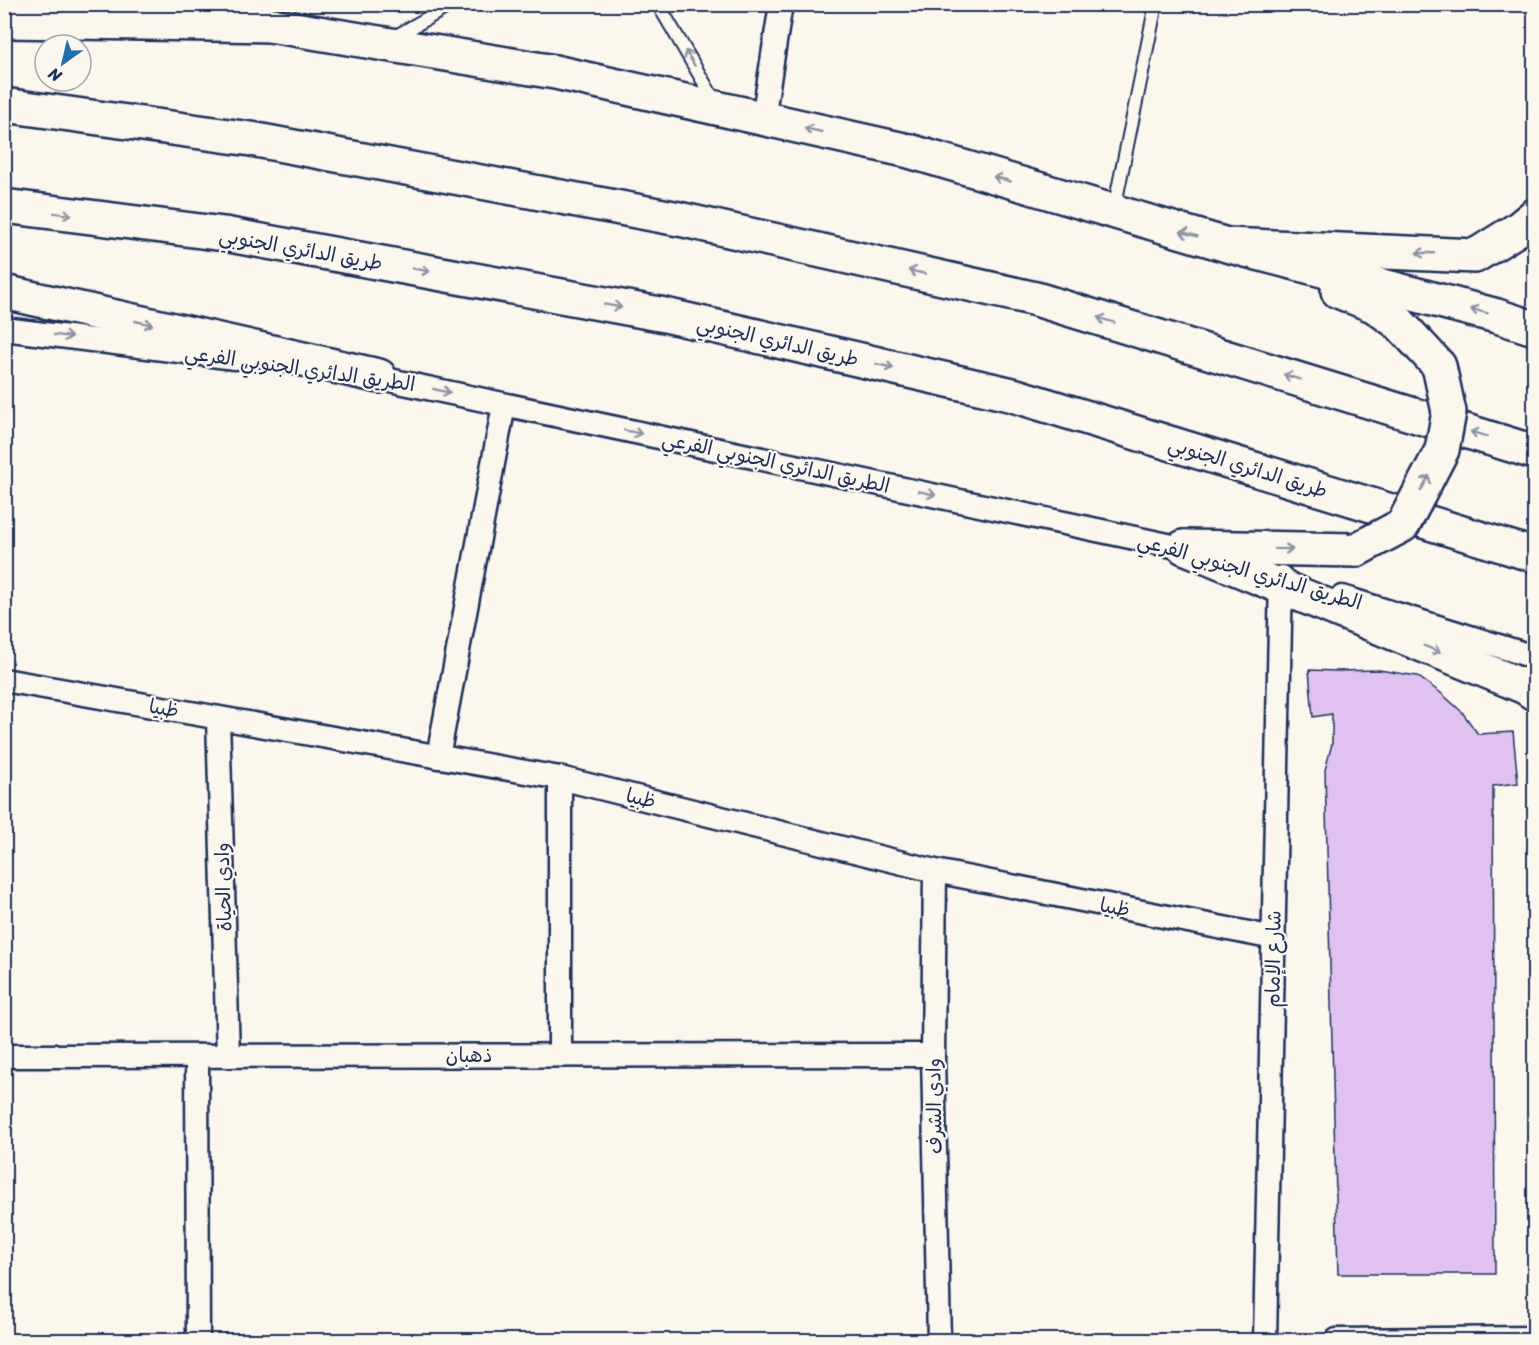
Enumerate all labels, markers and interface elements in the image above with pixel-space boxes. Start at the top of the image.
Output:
north arrow [33,33,93,93]
one-way arrow [683,50,695,67]
text: N [41,59,68,91]
one-way arrow [804,124,823,135]
one-way arrow [993,173,1012,184]
one-way arrow [52,208,72,219]
street label: طريق الدائري الجنوبي [216,218,385,281]
one-way arrow [1180,228,1199,239]
one-way arrow [1416,248,1436,259]
one-way arrow [411,265,430,276]
one-way arrow [908,266,927,277]
one-way arrow [602,300,622,311]
one-way arrow [1469,305,1488,317]
street label: طريق الدائري الجنوبي [693,306,862,377]
one-way arrow [1097,314,1116,325]
one-way arrow [133,318,153,329]
one-way arrow [52,331,72,342]
street label: الطريق الدائري الجنوبي الفرعي [182,335,417,402]
one-way arrow [875,360,894,372]
one-way arrow [1283,371,1302,382]
one-way arrow [433,385,452,397]
street label: الطريق الدائري الجنوبي الفرعي [659,421,893,504]
one-way arrow [623,427,642,438]
street label: طريق الدائري الجنوبي [1164,427,1332,508]
one-way arrow [1470,428,1489,439]
one-way arrow [1419,475,1431,492]
one-way arrow [917,488,936,500]
street label: الطريق الدائري الجنوبي الفرعي [1133,523,1366,620]
one-way arrow [1274,543,1294,555]
one-way arrow [1422,644,1441,655]
street label: ظبيا [146,689,182,728]
street label: ظبيا [622,778,660,819]
street label: وادي الحياة [204,842,243,932]
street label: ظبيا [1097,887,1133,928]
street label: شارع الإمام [1255,910,1292,1008]
street label: ذهبان [446,1038,492,1073]
street label: وادي الشرف [916,1058,953,1154]

